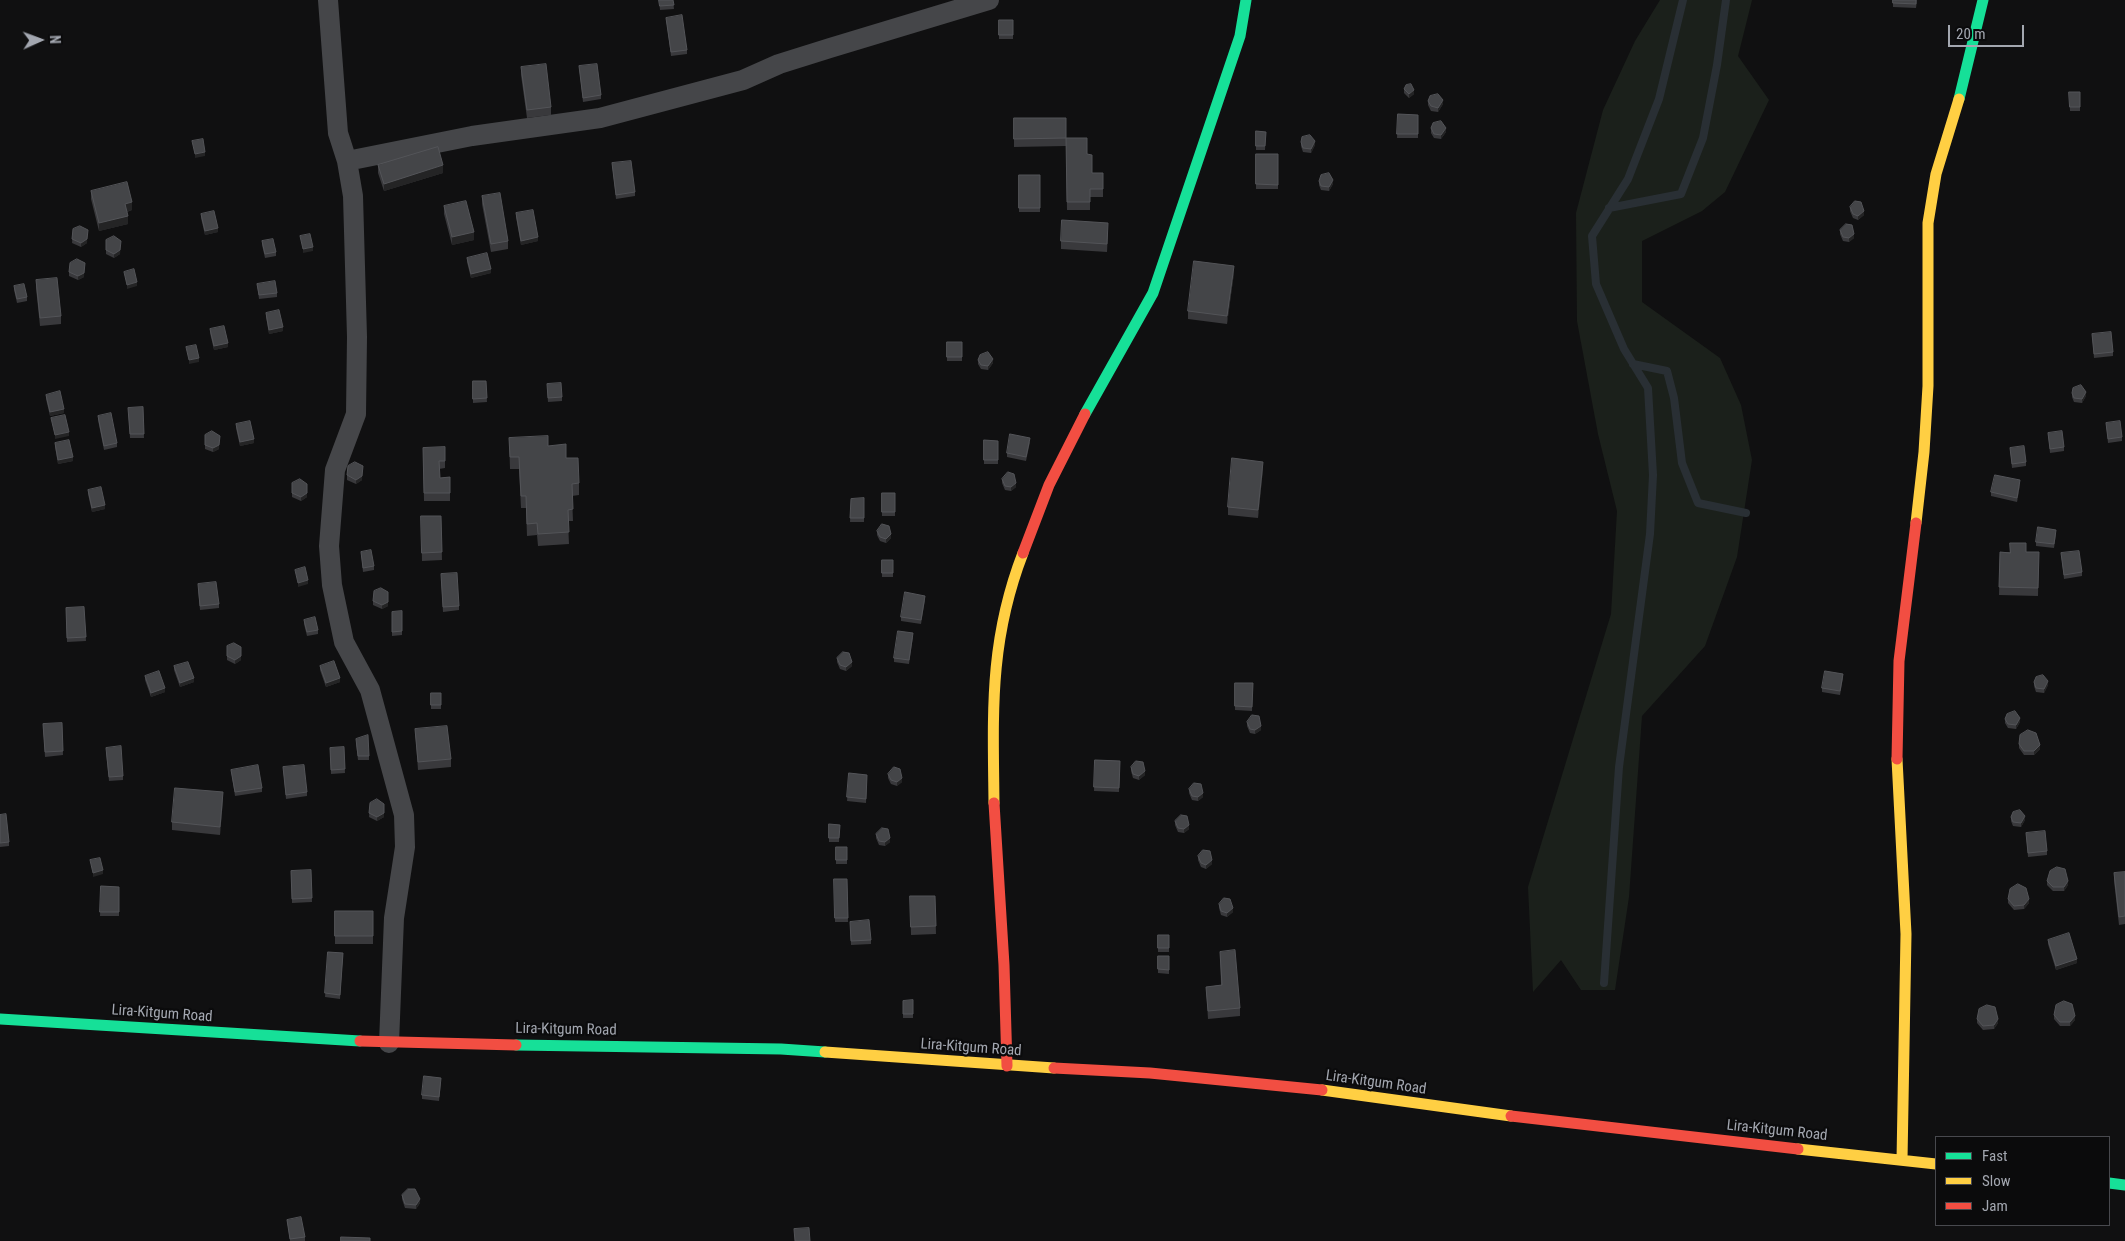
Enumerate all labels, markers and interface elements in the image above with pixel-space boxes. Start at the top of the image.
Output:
north arrow [15,15,65,65]
scale bar [1950,15,2026,47]
text: 20 m [1956,25,1986,43]
text: N [47,35,63,44]
street label: Lira-Kitgum Road [111,1001,213,1027]
street label: Lira-Kitgum Road [515,1020,617,1040]
street label: Lira-Kitgum Road [920,1035,1022,1061]
street label: Lira-Kitgum Road [1325,1067,1427,1099]
street label: Lira-Kitgum Road [1726,1117,1828,1145]
legend [1935,1136,2110,1226]
text: Fast [1982,1147,2007,1165]
text: Slow [1982,1172,2011,1190]
text: Jam [1982,1197,2008,1215]

